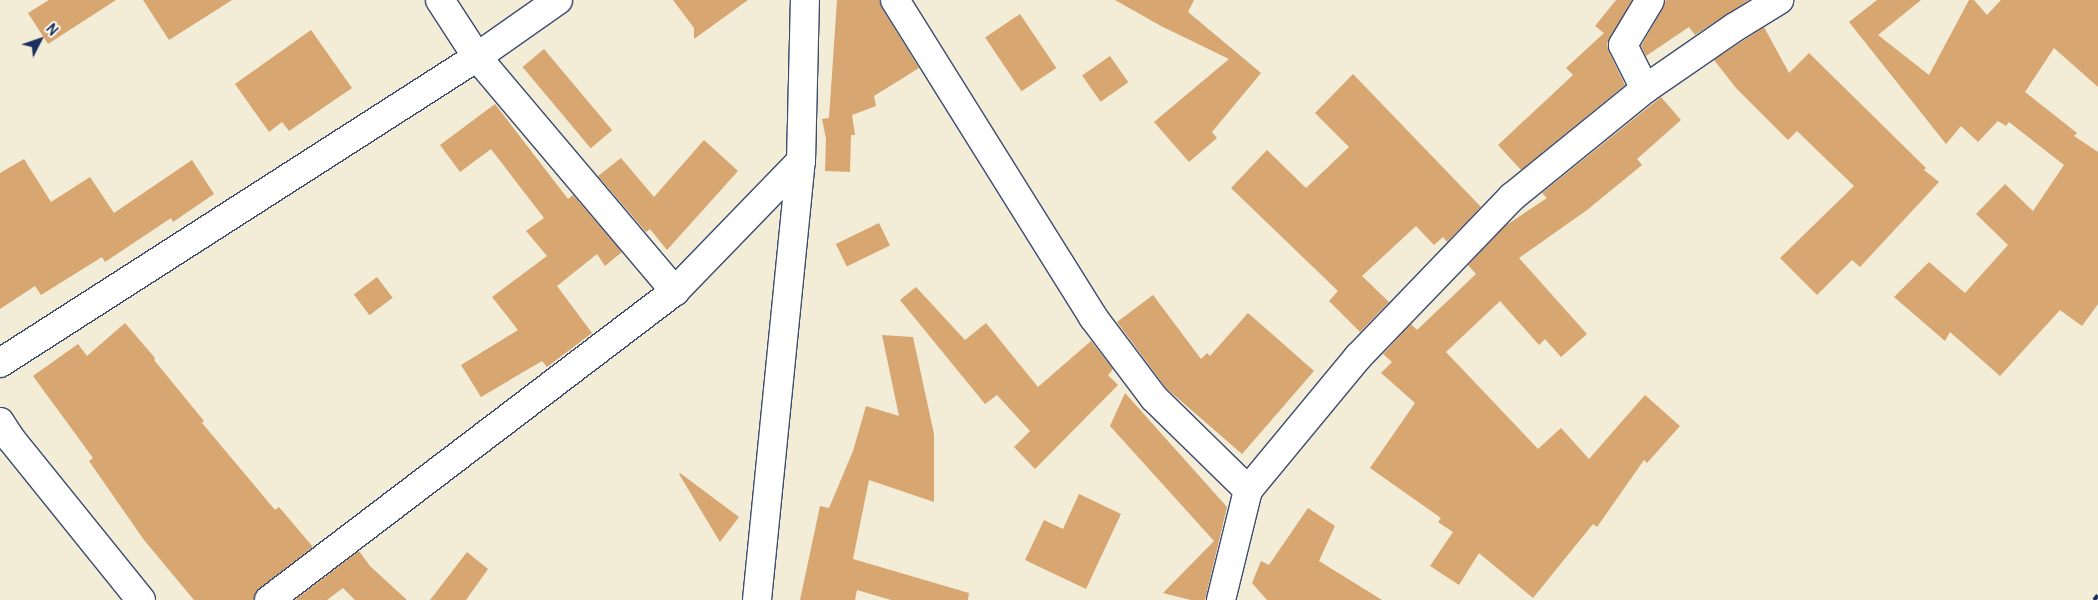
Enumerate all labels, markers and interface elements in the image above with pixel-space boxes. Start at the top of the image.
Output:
north arrow [15,15,65,65]
text: N [42,21,61,39]

